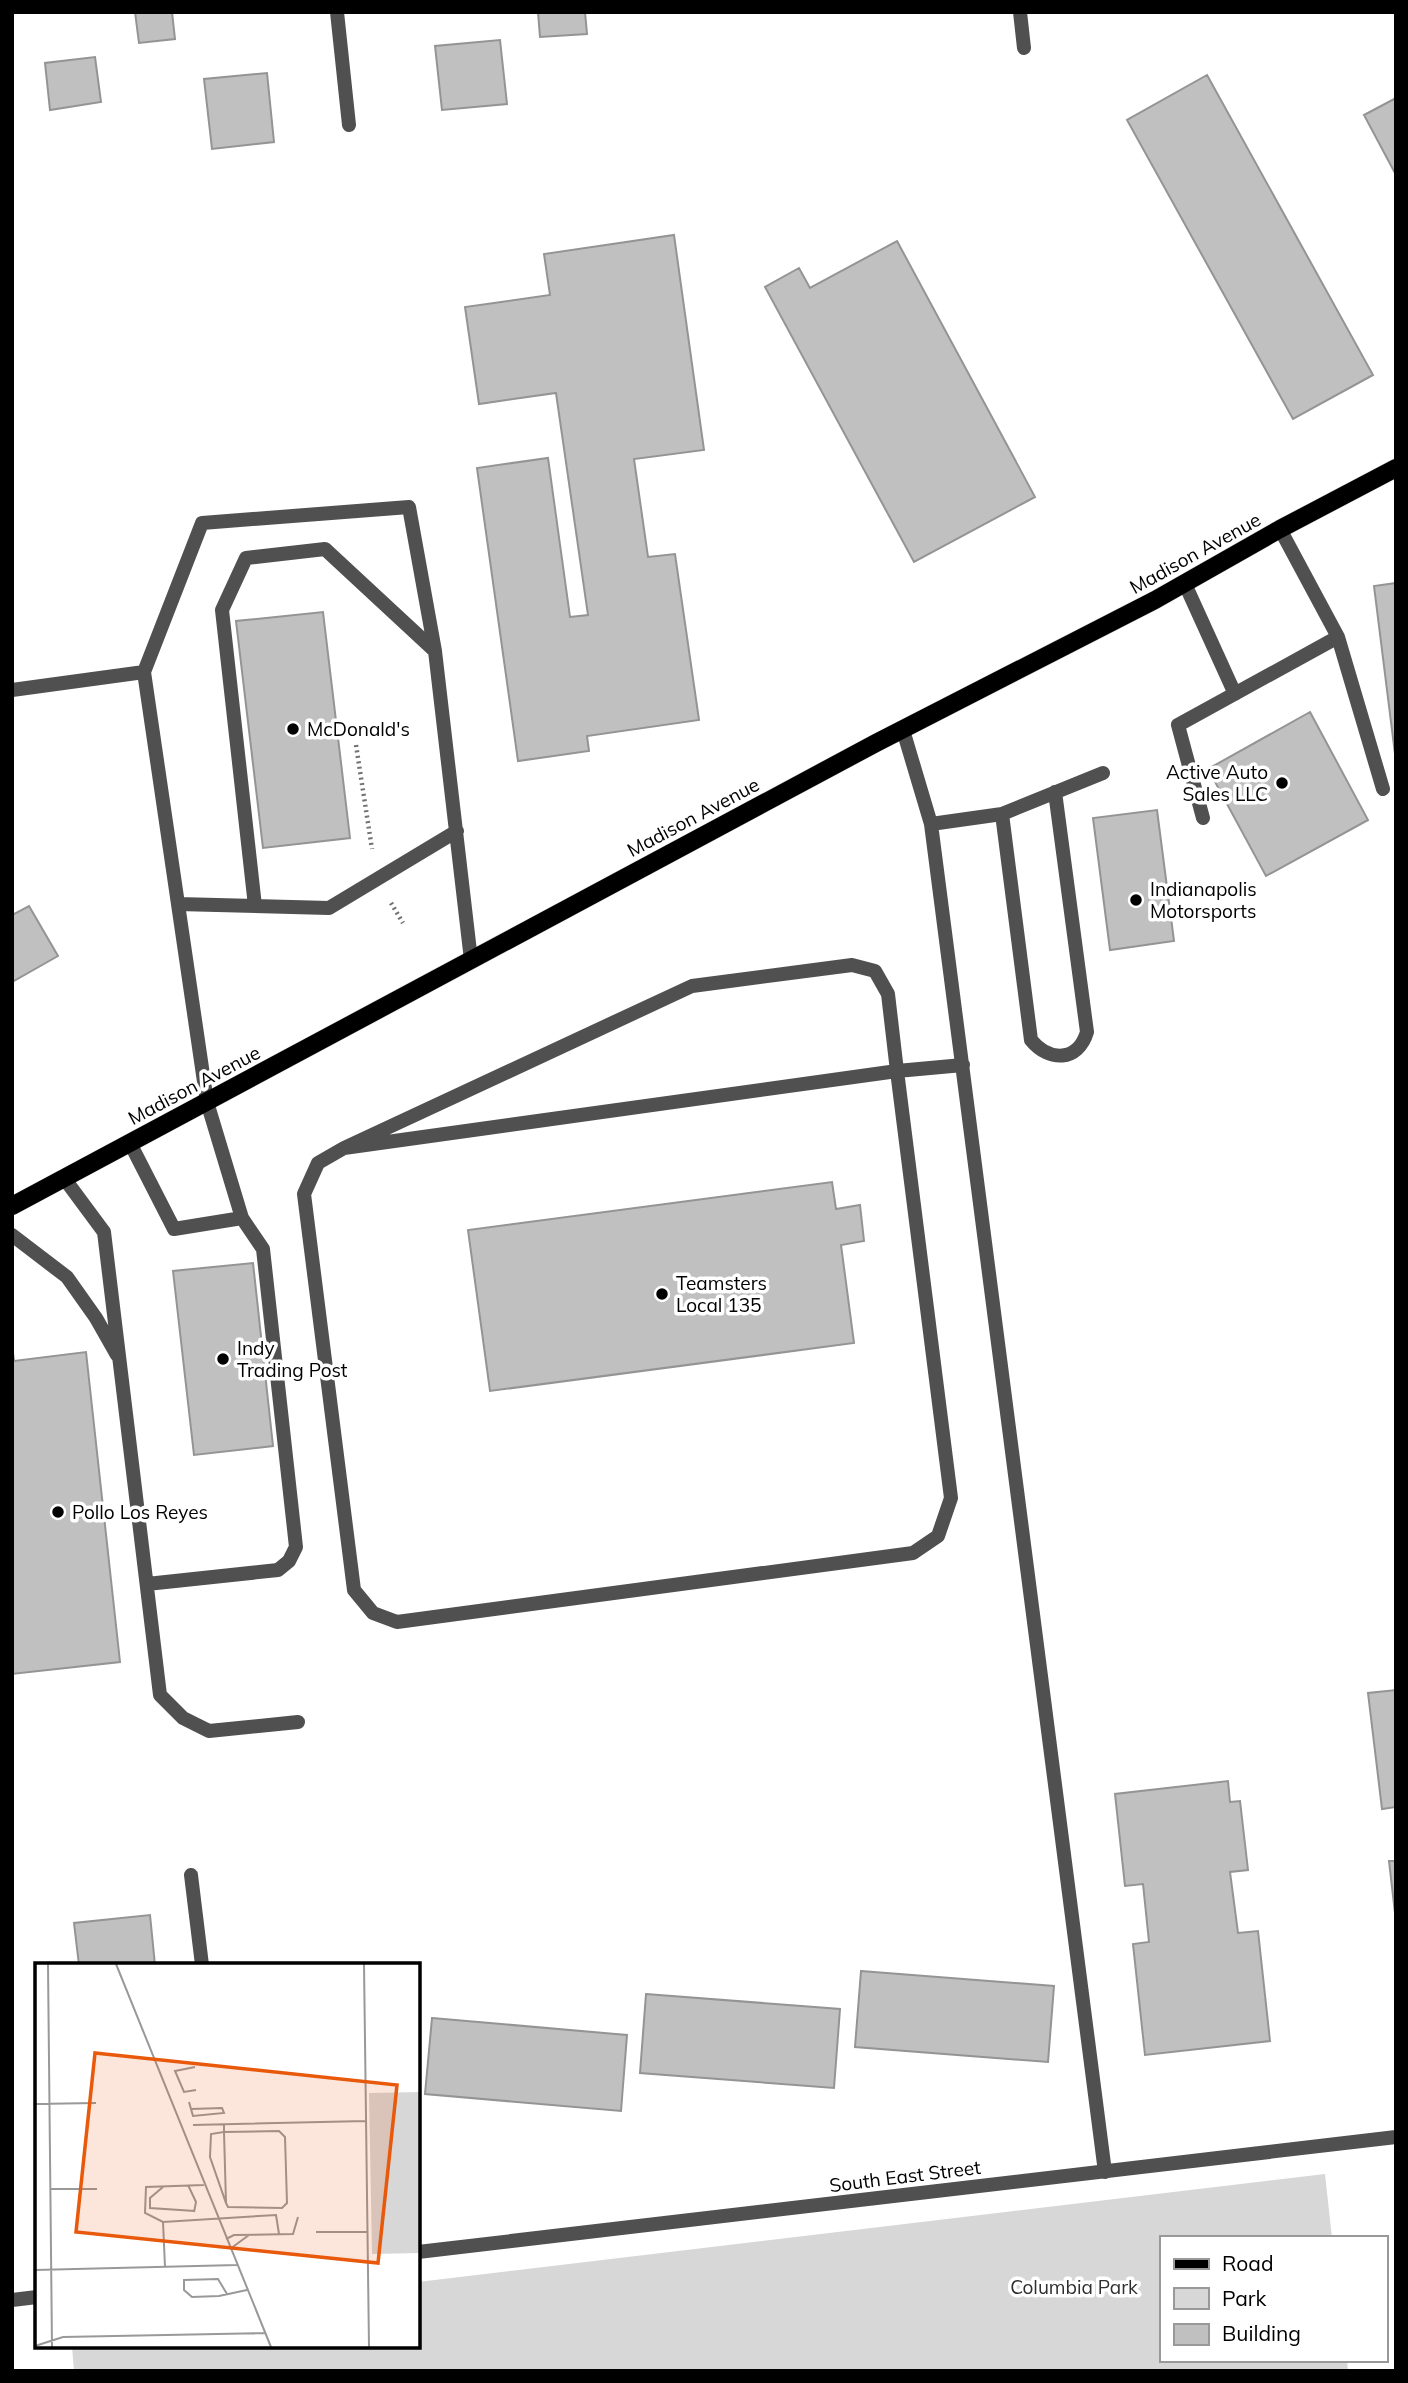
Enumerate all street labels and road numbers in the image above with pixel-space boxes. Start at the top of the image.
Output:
street label: Madison Avenue [1125,507,1265,599]
street label: Madison Avenue [623,772,763,862]
street label: Madison Avenue [124,1040,264,1130]
street label: South East Street [828,2155,982,2197]

